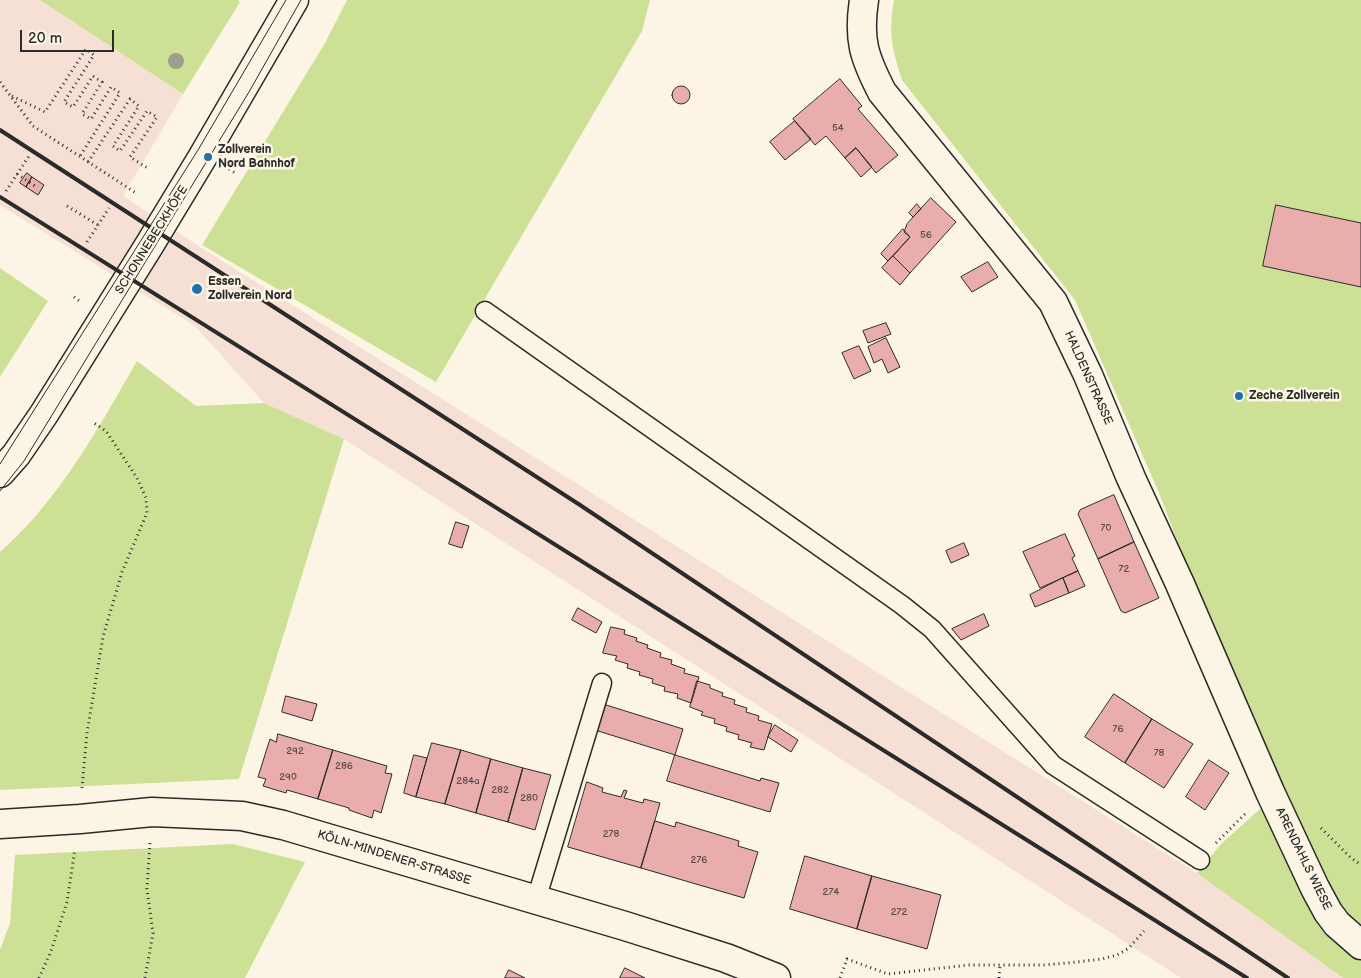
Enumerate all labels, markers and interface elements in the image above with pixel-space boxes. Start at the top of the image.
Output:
scale bar [22,20,116,52]
text: 20 m [28,29,62,48]
house number: 54 [832,122,844,134]
place label: Zollverein Nord Bahnhof [218,143,295,171]
marker: Zollverein Nord Bahnhof [202,151,214,163]
street label: SCHONNEBECKHÖFE [113,183,191,297]
house number: 56 [920,229,932,241]
place label: Essen Zollverein Nord [208,275,292,303]
marker: Essen Zollverein Nord [190,282,204,296]
street label: HALDENSTRASSE [1061,329,1115,427]
place label: Zeche Zollverein [1249,389,1340,403]
marker: Zeche Zollverein [1233,390,1245,402]
house number: 70 [1101,522,1111,534]
house number: 72 [1119,563,1129,575]
house number: 76 [1112,723,1124,735]
house number: 292 [286,745,304,757]
house number: 78 [1154,747,1164,759]
house number: 286 [335,760,353,772]
house number: 290 [279,771,297,783]
house number: 284a [456,775,480,787]
house number: 282 [491,784,509,796]
house number: 280 [520,792,538,804]
street label: ARENDAHLS WIESE [1272,805,1334,913]
street label: KÖLN-MINDENER-STRASSE [316,828,472,888]
house number: 278 [603,828,619,840]
house number: 276 [691,854,707,866]
house number: 274 [823,886,839,898]
house number: 272 [891,906,907,918]

